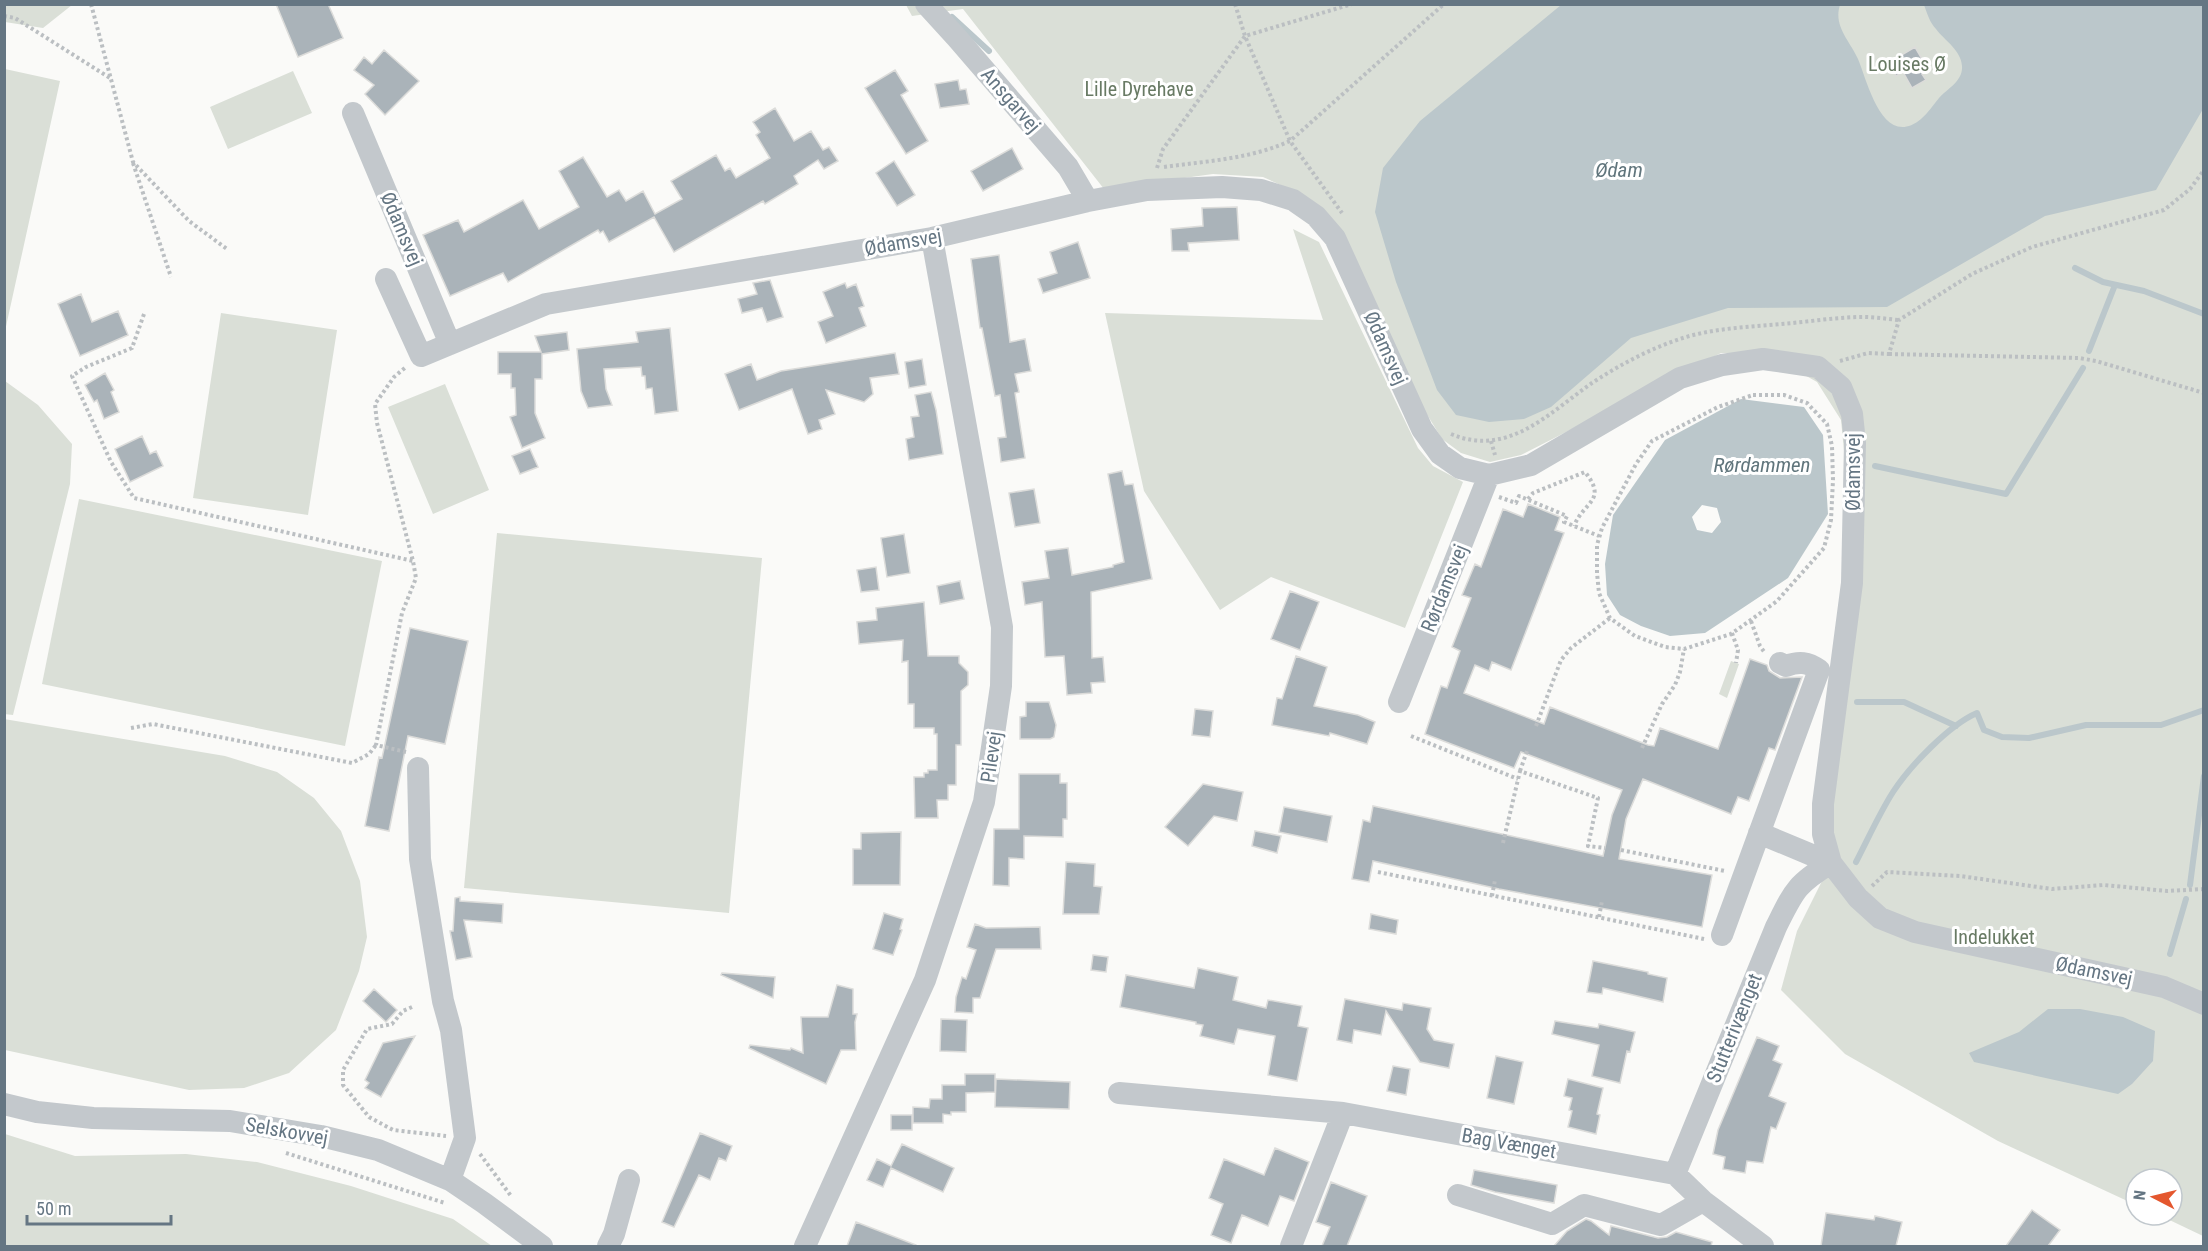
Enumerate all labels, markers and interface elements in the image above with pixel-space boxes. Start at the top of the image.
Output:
park label: Louises Ø [1868,52,1946,76]
street label: Ansgarvej [976,63,1046,137]
park label: Lille Dyrehave [1084,77,1194,101]
water label: Ødam [1595,158,1643,182]
street label: Ødamsvej [376,188,428,270]
street label: Ødamsvej [863,223,943,261]
street label: Ødamsvej [1359,307,1413,389]
street label: Ødamsvej [1841,433,1865,511]
water label: Rørdammen [1714,453,1810,477]
street label: Rørdamsvej [1416,541,1472,635]
street label: Pilevej [976,730,1006,784]
park label: Indelukket [1953,925,2035,949]
street label: Ødamsvej [2053,951,2135,991]
street label: Stutterivænget [1701,970,1767,1086]
street label: Selskovvej [244,1112,330,1150]
street label: Bag Vænget [1460,1123,1558,1163]
north arrow [2124,1167,2184,1227]
scale bar [27,1188,171,1226]
text: N [2130,1189,2150,1201]
text: 50 m [36,1198,71,1219]

